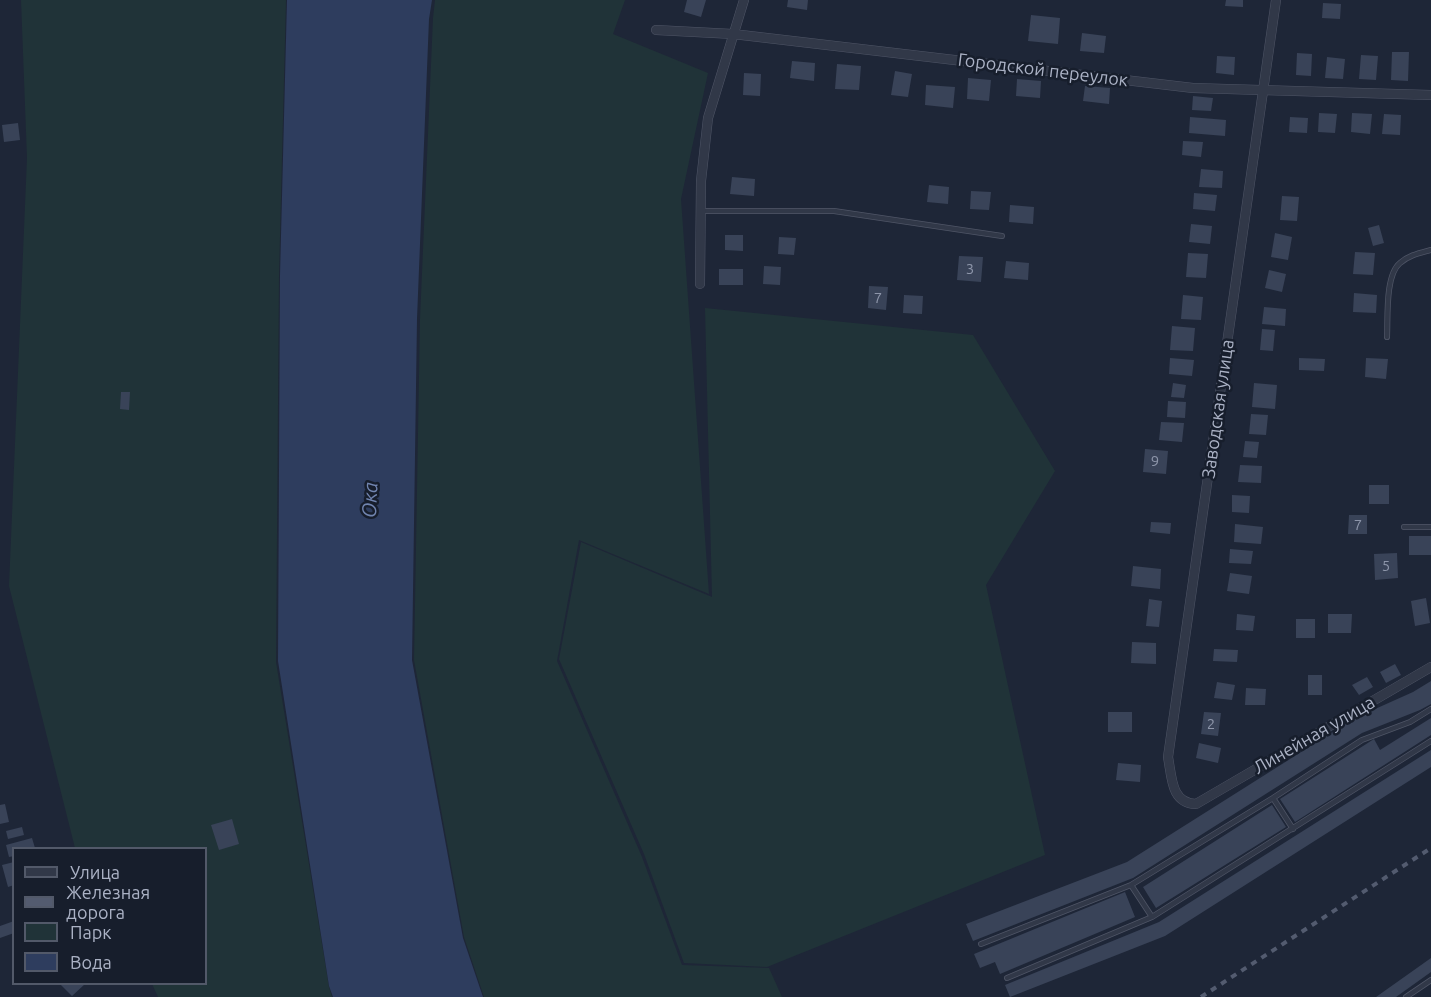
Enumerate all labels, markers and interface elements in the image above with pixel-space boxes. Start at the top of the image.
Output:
street label: Городской переулок [957,49,1129,91]
house number: 3 [966,260,974,278]
house number: 7 [874,289,882,307]
street label: Заводская улица [1198,338,1238,480]
house number: 9 [1151,452,1159,470]
water label: Ока [357,481,383,519]
house number: 7 [1354,516,1362,534]
house number: 5 [1382,557,1390,575]
street label: Линейная улица [1249,691,1379,779]
house number: 2 [1207,715,1215,733]
legend [12,847,207,985]
text: Улица [70,862,120,882]
text: Железная дорога [66,882,150,922]
text: Парк [70,922,111,942]
text: Вода [70,952,112,972]

